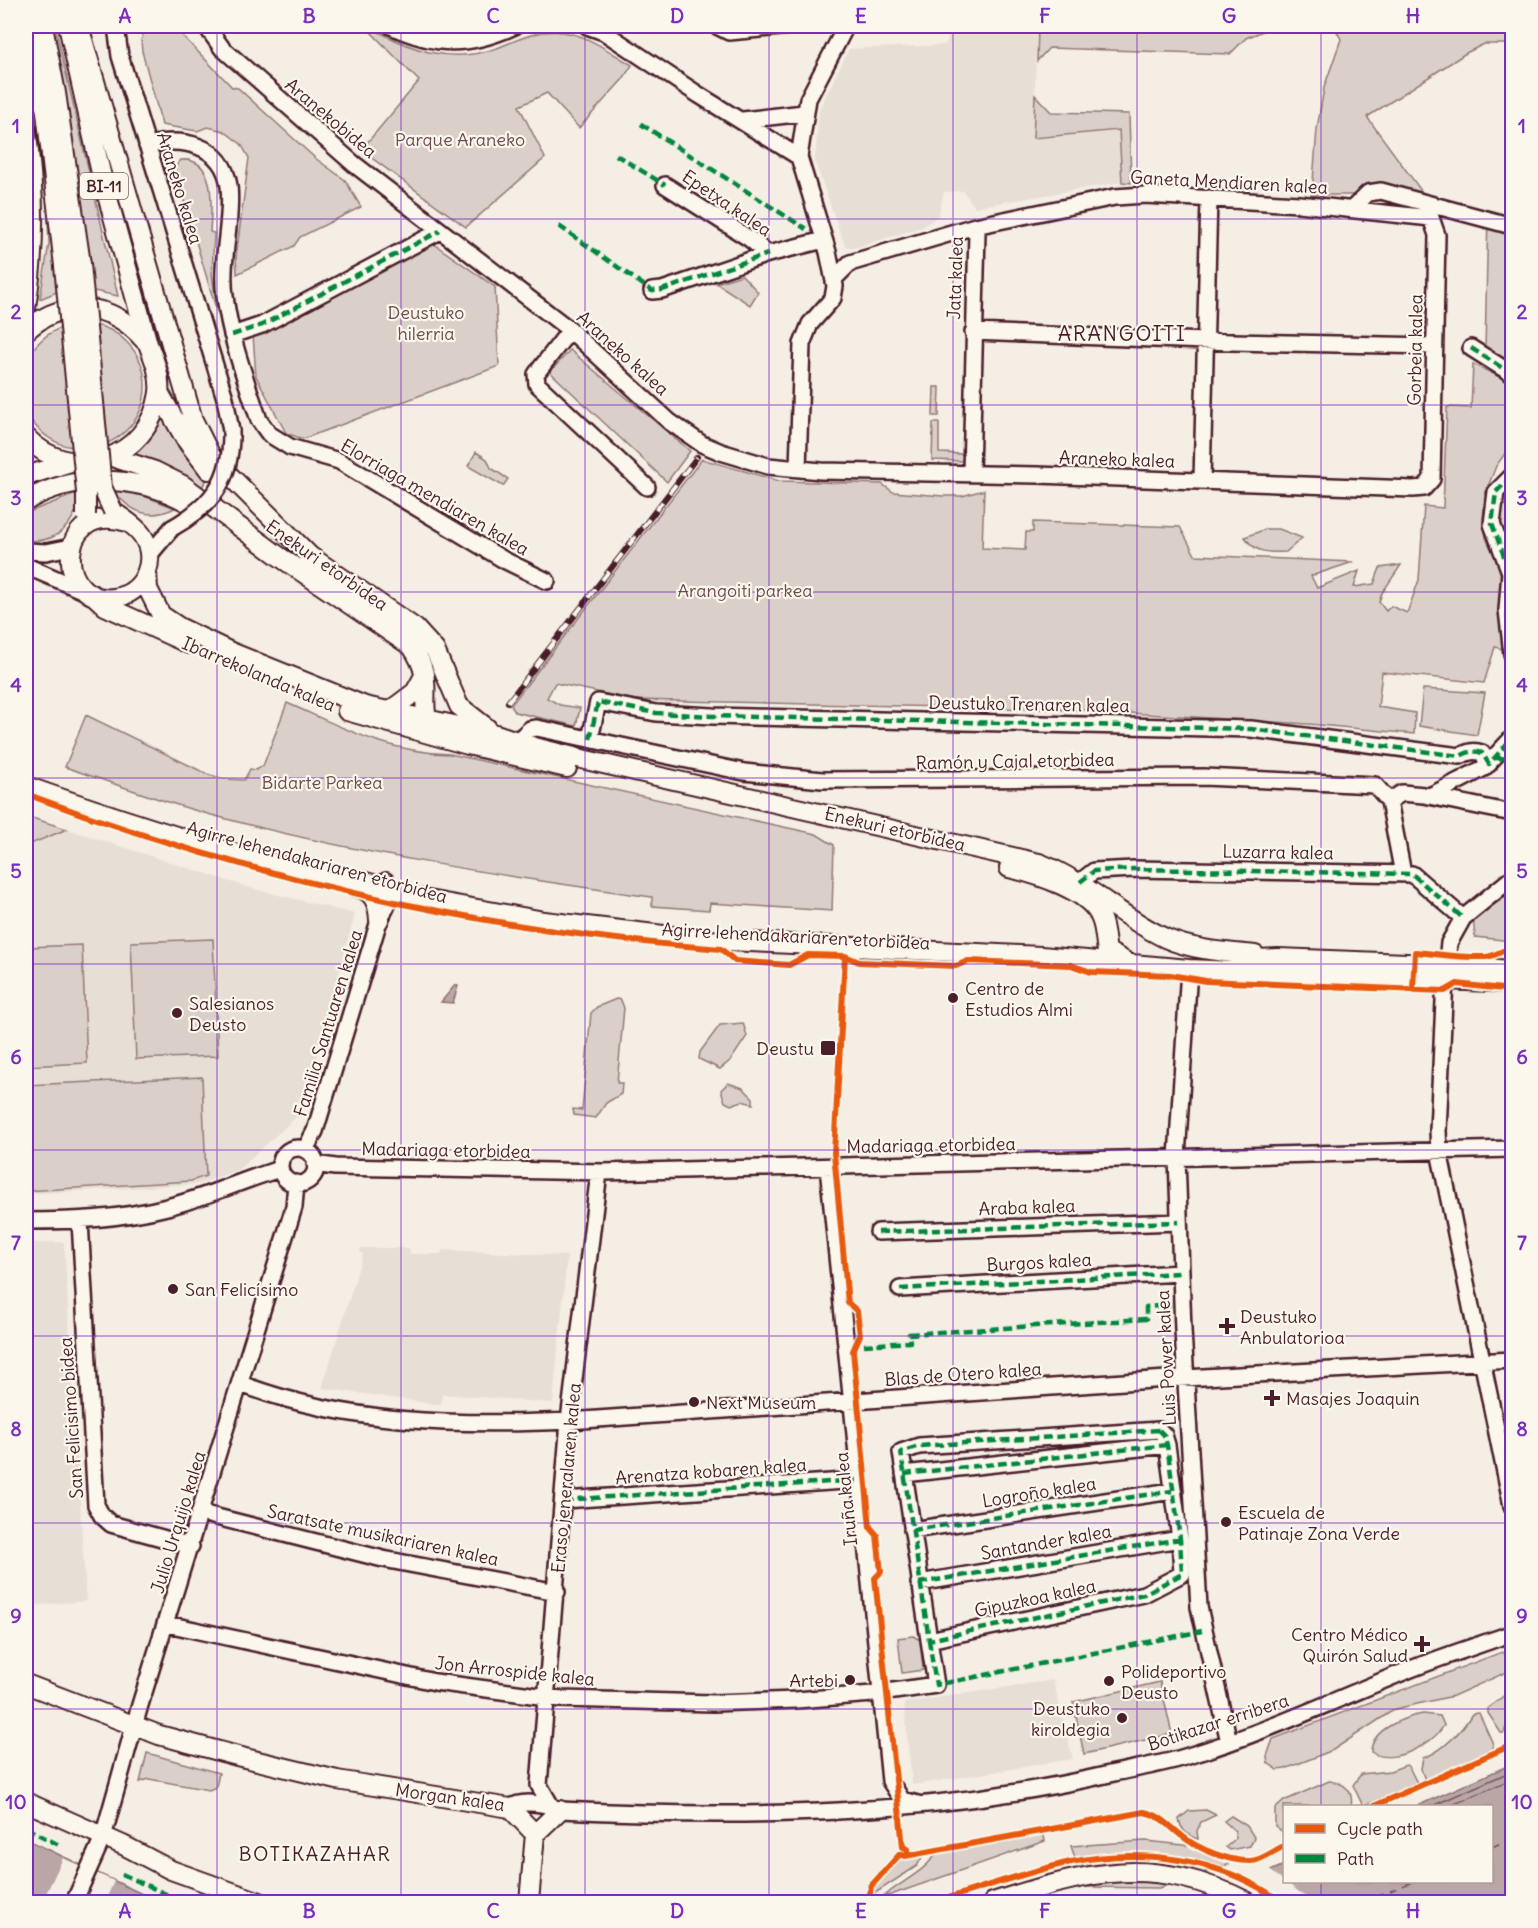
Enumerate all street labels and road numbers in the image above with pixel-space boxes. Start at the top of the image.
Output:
street label: Aranekobidea [280,73,382,163]
street label: Araneko kalea [152,129,208,247]
street label: Epetxa kalea [678,165,776,241]
street label: Ganeta Mendiaren kalea [1129,165,1329,199]
road number: BI-11 [80,173,128,199]
street label: Jata kalea [942,236,968,320]
street label: Gorbeia kalea [1403,294,1427,406]
street label: Araneko kalea [572,306,674,400]
street label: Elorriaga mendiaren kalea [337,434,533,560]
street label: Araneko kalea [1059,445,1175,473]
street label: Enekuri etorbidea [262,514,392,616]
street label: Ibarrekolanda kalea [179,631,339,717]
street label: Deustuko Trenaren kalea [928,691,1130,717]
street label: Ramón y Cajal etorbidea [915,748,1115,774]
street label: Enekuri etorbidea [822,802,968,856]
street label: Agirre lehendakariaren etorbidea [184,816,450,908]
street label: Luzarra kalea [1222,840,1334,864]
street label: Agirre lehendakariaren etorbidea [661,917,931,955]
street label: Familia Santuaren kalea [289,927,367,1119]
street label: Madariaga etorbidea [846,1132,1016,1158]
street label: Madariaga etorbidea [361,1137,531,1163]
street label: Araba kalea [978,1194,1076,1220]
street label: Burgos kalea [986,1248,1092,1276]
street label: Luis Power kalea [1151,1289,1181,1427]
street label: San Felicisimo bidea [54,1336,88,1500]
street label: Blas de Otero kalea [884,1357,1042,1391]
street label: Eraso jeneralaren kalea [546,1382,586,1574]
street label: Julio Urquijo kalea [145,1448,211,1596]
street label: Iruña kalea [830,1451,862,1547]
street label: Arenatza kobaren kalea [615,1453,807,1489]
street label: Logroño kalea [980,1472,1098,1512]
street label: Saratsate musikariaren kalea [265,1499,501,1571]
street label: Santander kalea [979,1519,1113,1565]
street label: Gipuzkoa kalea [972,1574,1098,1622]
street label: Jon Arrospide kalea [434,1651,596,1691]
street label: Botikazar erribera [1145,1688,1291,1756]
street label: Morgan kalea [394,1778,506,1816]

